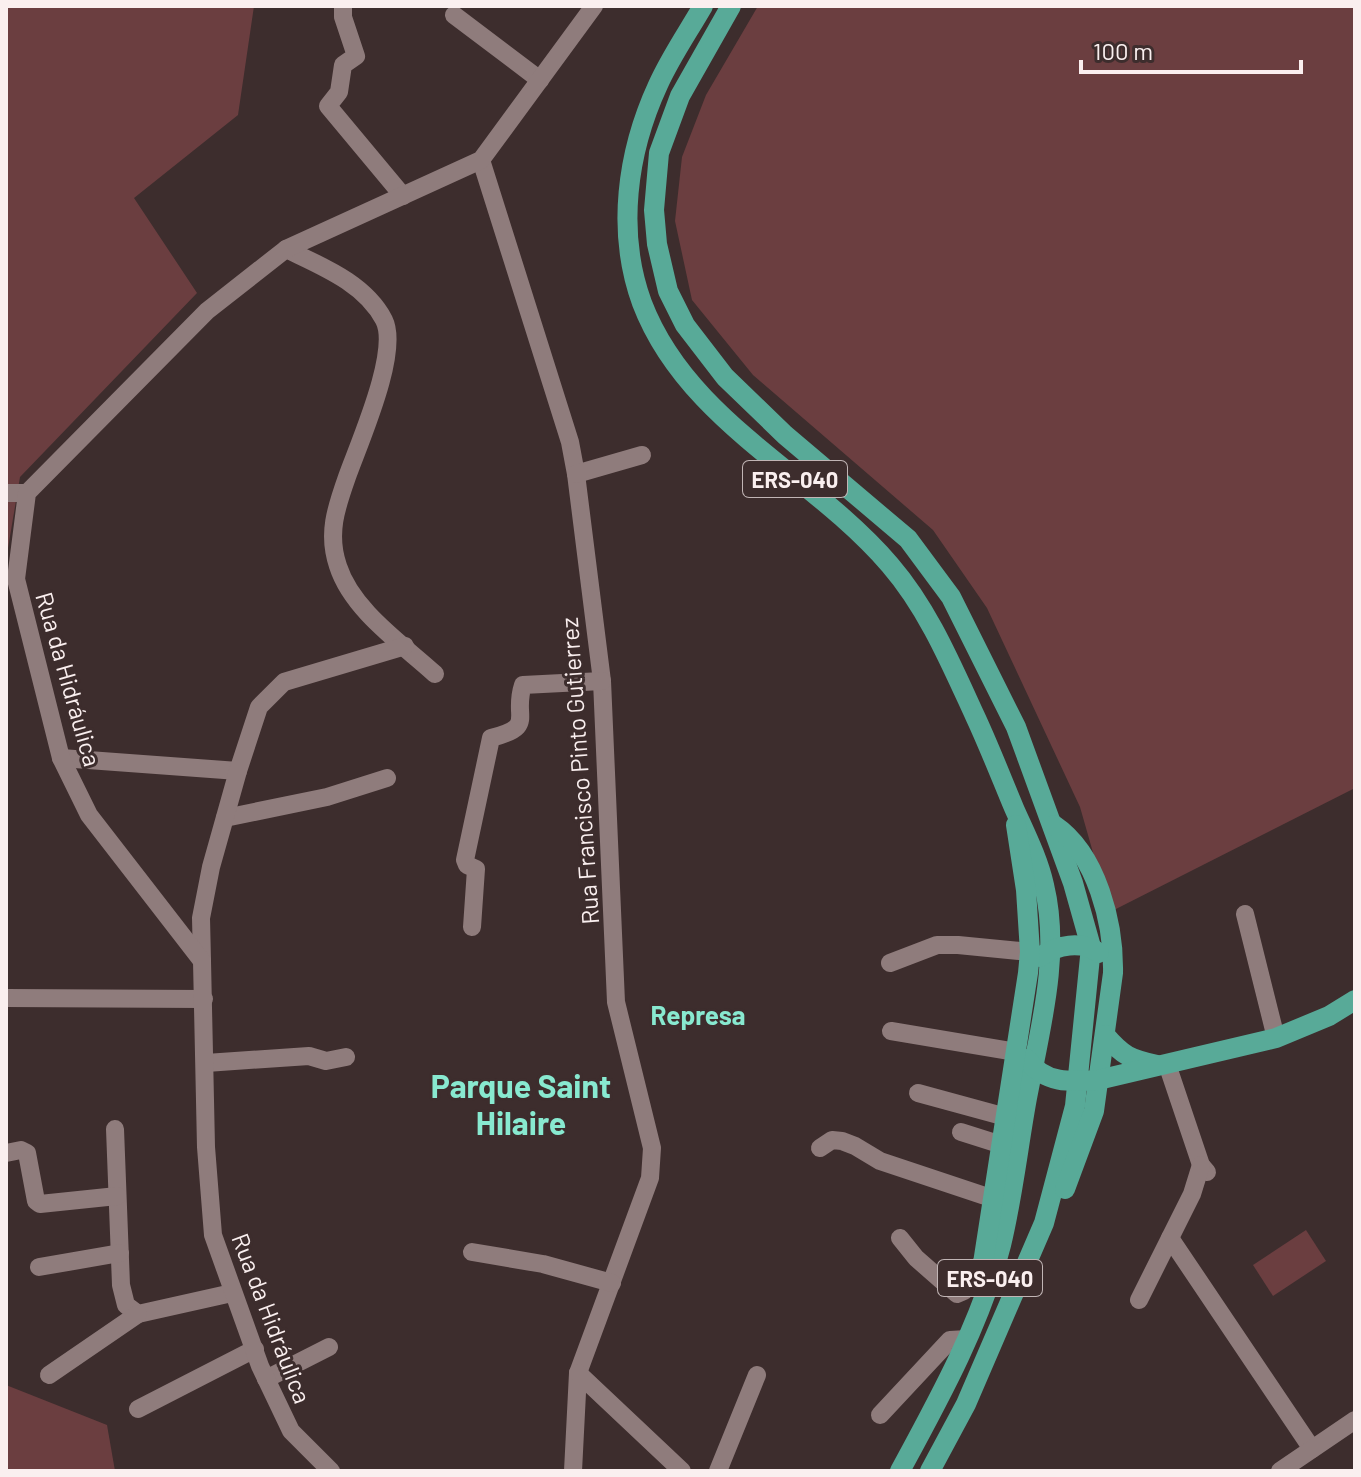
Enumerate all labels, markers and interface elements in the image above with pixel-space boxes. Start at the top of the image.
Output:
scale bar [1081,24,1301,74]
text: 100 m [1093,36,1153,65]
road number: ERS-040 [743,461,847,497]
street label: Rua da Hidráulica [30,589,108,769]
street label: Rua Francisco Pinto Gutierrez [554,617,604,925]
district label: Represa [650,999,746,1030]
district label: Parque Saint Hilaire [431,1066,611,1141]
street label: Rua da Hidráulica [226,1229,318,1407]
road number: ERS-040 [938,1260,1042,1296]

